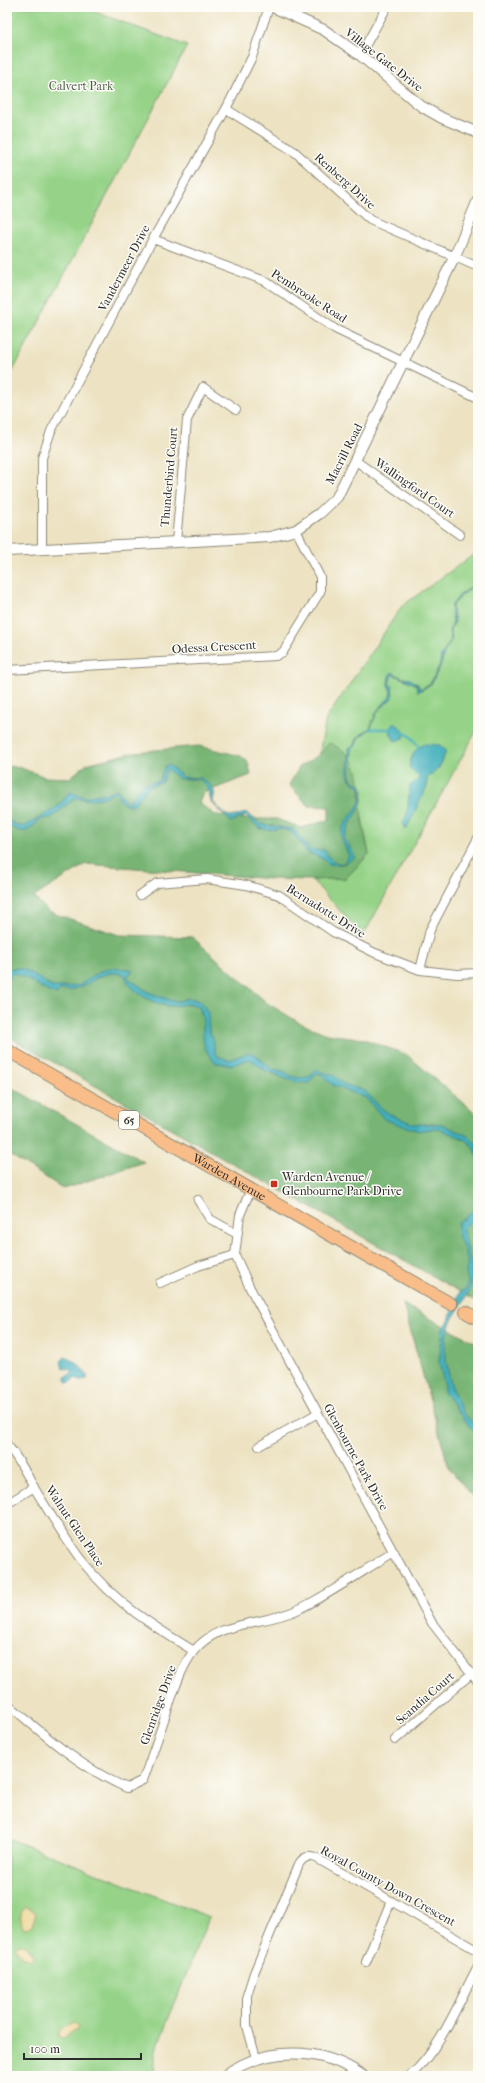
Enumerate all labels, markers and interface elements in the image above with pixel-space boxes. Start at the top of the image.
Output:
street label: Village Gate Drive [342,25,426,95]
park label: Calvert Park [49,79,114,93]
street label: Renberg Drive [312,150,378,212]
street label: Vandermeer Drive [95,222,153,315]
street label: Pembrooke Road [269,266,350,326]
street label: Macrill Road [323,421,366,487]
street label: Thunderbird Court [158,426,180,528]
street label: Wallingford Court [372,455,458,521]
street label: Odessa Crescent [171,638,257,656]
street label: Bernadotte Drive [284,881,368,941]
road number: 65 [119,1111,139,1129]
street label: Warden Avenue [189,1150,268,1204]
place label: Warden Avenue / Glenbourne Park Drive [281,1170,402,1198]
marker: Warden Avenue / Glenbourne Park Drive [269,1179,279,1189]
street label: Glenbourne Park Drive [321,1401,391,1513]
street label: Walnut Glen Place [42,1482,107,1569]
street label: Glenridge Drive [137,1663,179,1747]
street label: Scandia Court [393,1668,457,1727]
street label: Royal County Down Crescent [318,1843,459,1929]
scale bar [24,2035,141,2061]
text: 100 m [30,2042,60,2056]

